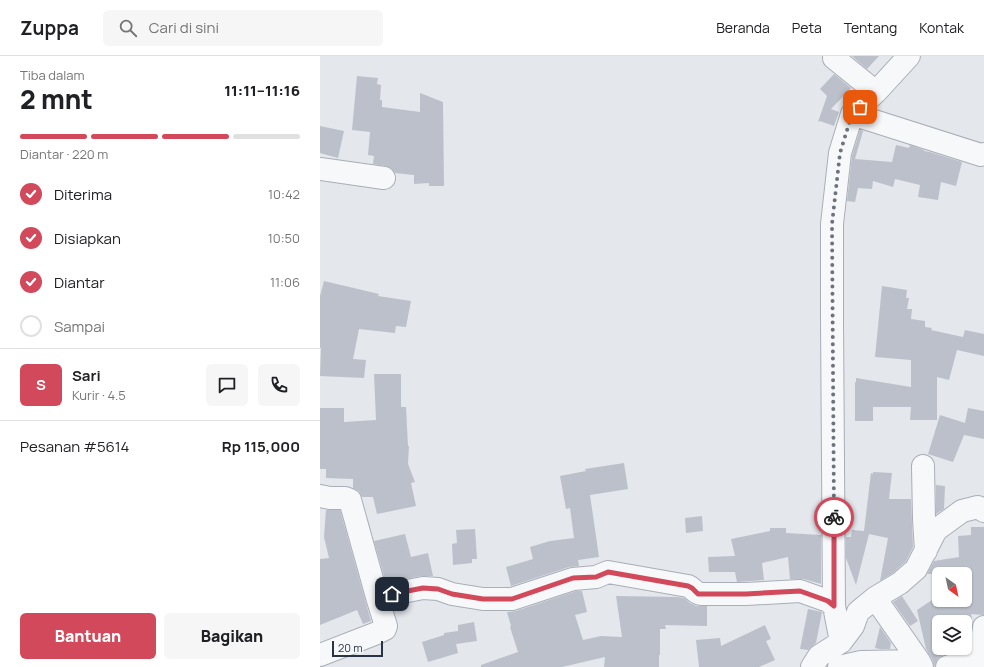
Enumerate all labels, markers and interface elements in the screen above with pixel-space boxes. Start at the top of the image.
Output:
search box [103,10,383,46]
text: Zuppa [20,15,79,41]
icon: search [117,17,139,39]
text: Cari di sini [149,17,219,38]
text: Beranda [716,18,770,37]
text: Peta [792,18,822,37]
text: Tentang [844,18,897,37]
text: Kontak [919,18,964,37]
text: Tiba dalam [20,66,85,84]
text: 11:11–11:16 [224,80,300,101]
text: 2 mnt [20,81,93,117]
pin [843,90,877,124]
icon: bag [849,96,871,118]
text: Diantar · 220 m [20,145,108,163]
icon: check [20,183,42,205]
text: Diterima [54,184,112,205]
text: 10:42 [268,185,300,203]
icon: check [20,227,42,249]
text: Disiapkan [54,228,121,249]
text: 10:50 [268,229,300,247]
icon: check [20,271,42,293]
text: Diantar [54,272,105,293]
text: 11:06 [270,273,300,291]
text: Sampai [54,316,105,337]
button: chat [206,364,248,406]
button: phone [258,364,300,406]
text: Sari [72,365,101,386]
text: S [36,374,46,395]
text: Kurir · 4.5 [72,386,126,404]
text: Pesanan #5614 [20,436,129,457]
text: Rp 115,000 [222,436,300,457]
courier [814,497,854,537]
icon: bike [823,506,845,528]
north arrow [932,567,972,607]
map controls [932,567,972,655]
pin [375,577,409,611]
icon: home [381,583,403,605]
button: Bantuan [20,613,156,659]
button: Bagikan [164,613,300,659]
button: layers [932,615,972,655]
scale bar [332,639,383,658]
text: 20 m [338,640,363,655]

